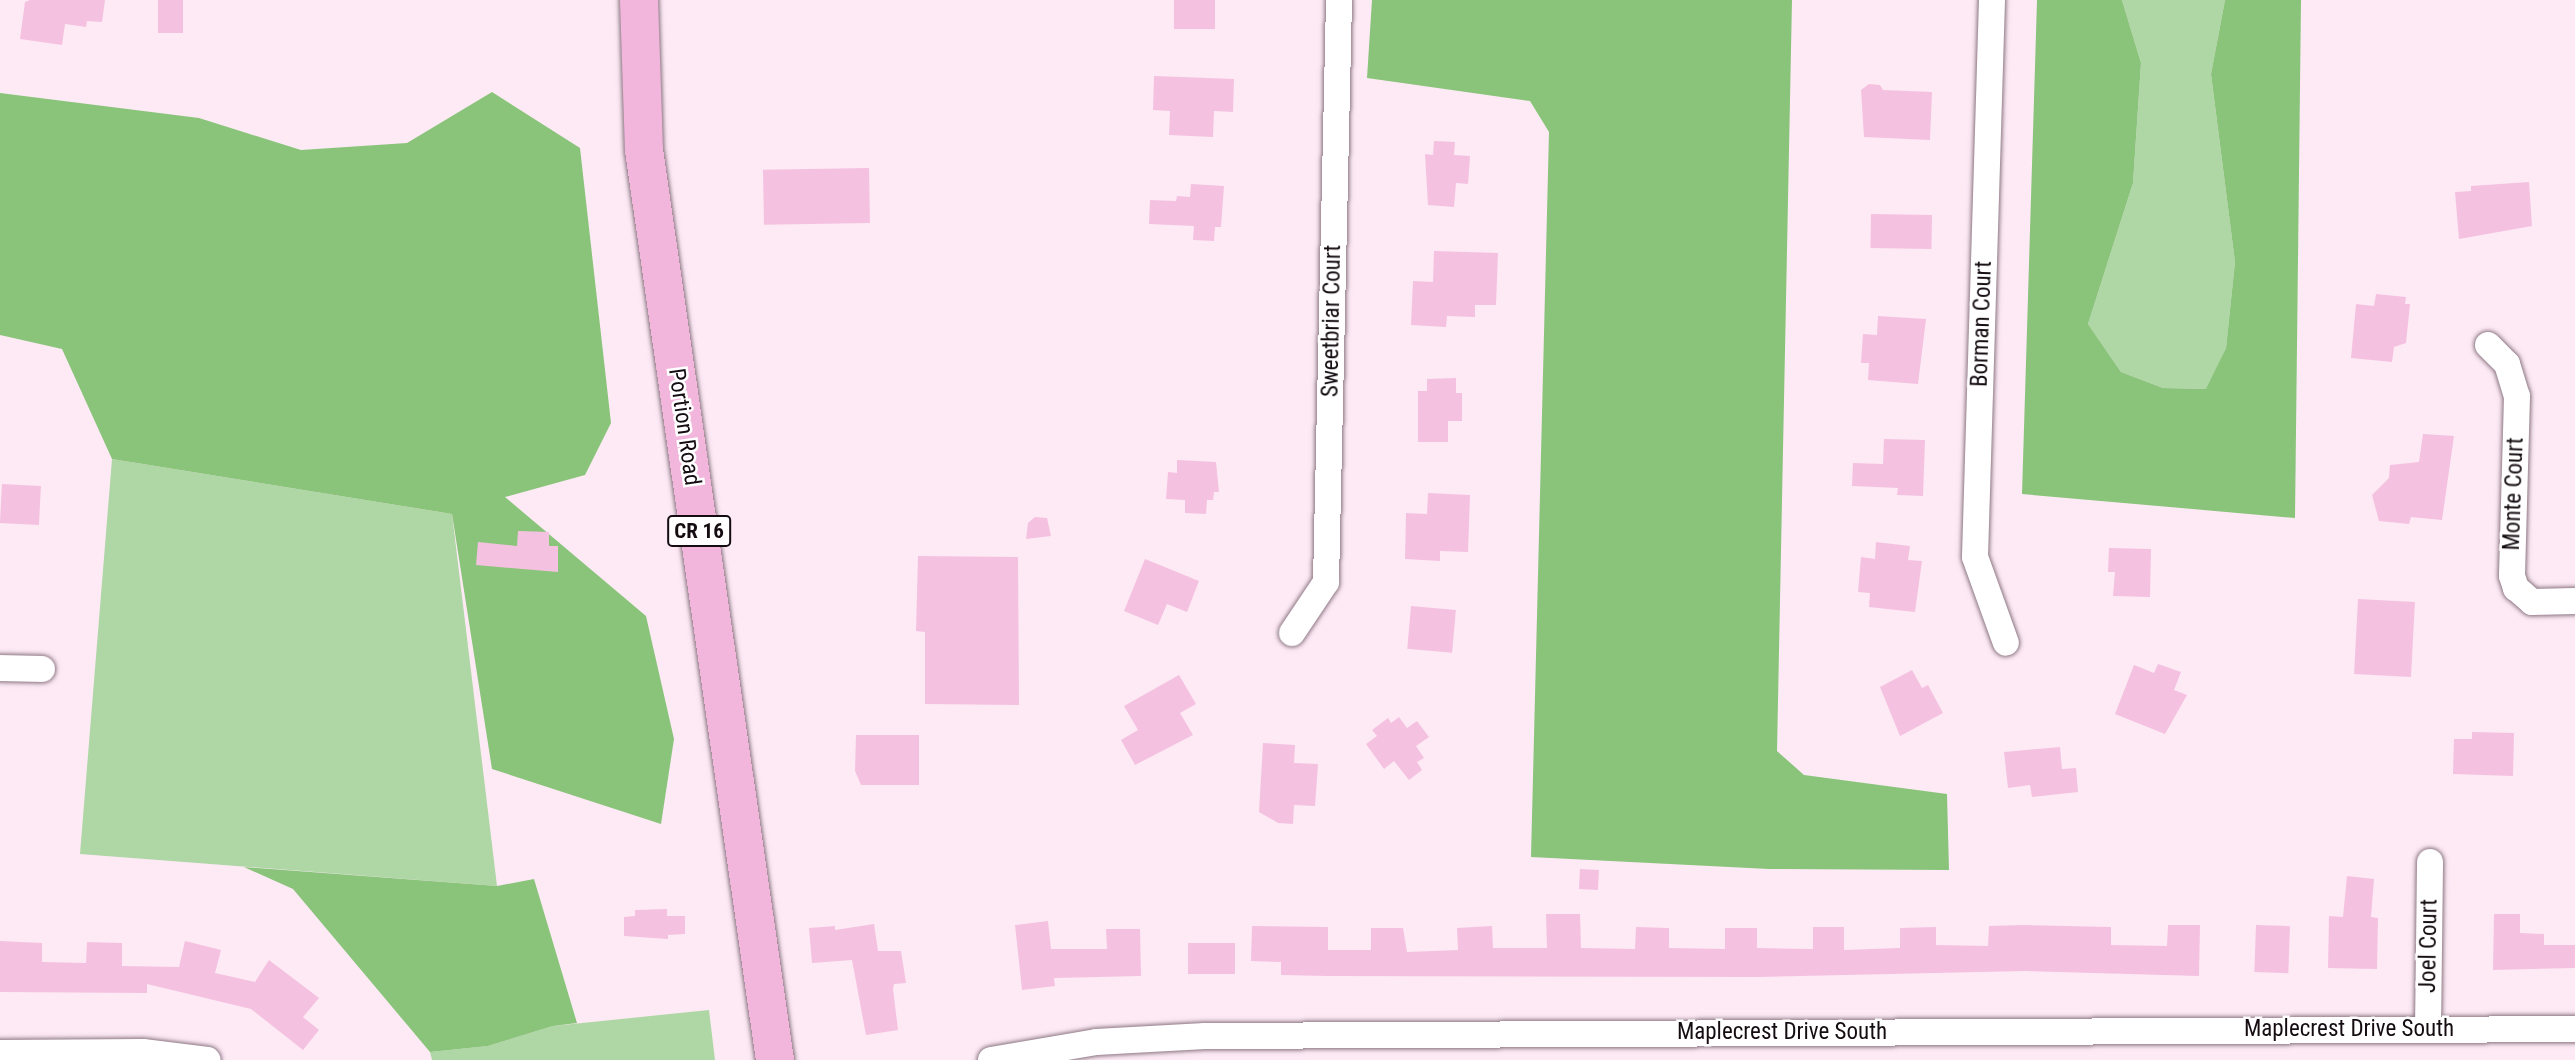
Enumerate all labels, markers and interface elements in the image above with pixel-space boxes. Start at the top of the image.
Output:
street label: Sweetbriar Court [1317,245,1347,397]
street label: Borman Court [1966,261,1998,387]
street label: Portion Road [662,367,706,487]
street label: Monte Court [2498,437,2530,551]
road number: CR 16 [666,514,732,548]
street label: Joel Court [2414,899,2444,993]
street label: Maplecrest Drive South [2244,1015,2454,1043]
street label: Maplecrest Drive South [1677,1018,1887,1046]

